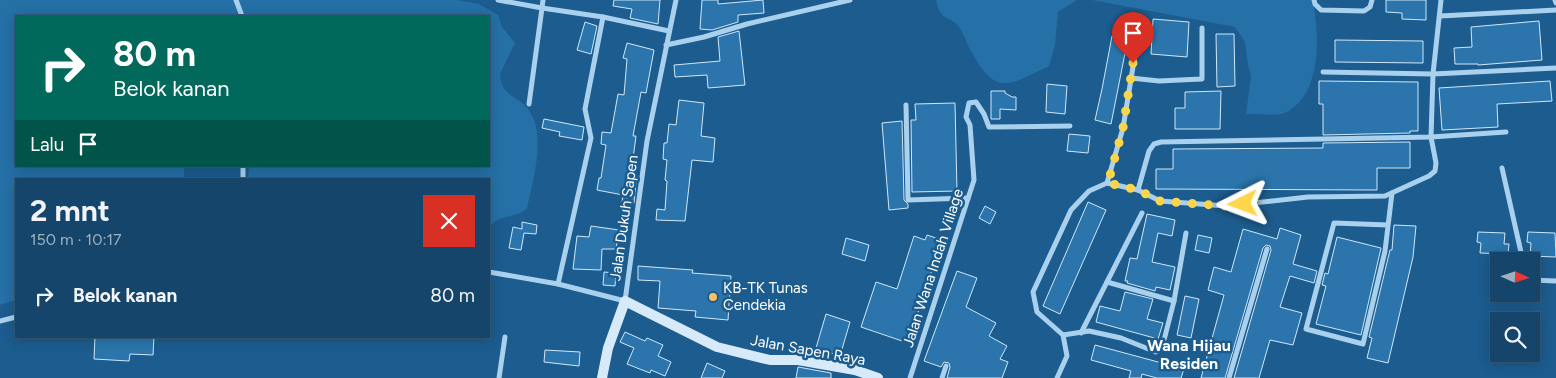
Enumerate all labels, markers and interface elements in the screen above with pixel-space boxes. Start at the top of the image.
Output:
pin [1112,12,1154,63]
icon: arrive [1119,19,1147,47]
text: 80 m [113,33,196,75]
icon: right [30,35,95,100]
text: Belok kanan [113,75,230,102]
icon: arrive [74,130,102,158]
text: Lalu [30,133,64,156]
street label: Jalan Dukuh Sapen [606,154,642,282]
position arrow [1216,177,1268,229]
street label: Jalan Wana Indah Village [899,186,967,350]
text: 2 mnt [30,192,110,229]
button: close [423,195,475,247]
text: 150 m · 10:17 [30,230,122,249]
north arrow [1490,252,1540,302]
map controls [1490,252,1540,362]
place label: KB-TK Tunas Cendekia [723,279,808,314]
icon: right [30,282,58,310]
text: Belok kanan [73,284,177,307]
text: 80 m [430,284,475,307]
marker: KB-TK Tunas Cendekia [707,291,719,303]
button: search [1490,312,1540,362]
street label: Jalan Sapen Raya [749,331,867,369]
district label: Wana Hijau Residen [1147,336,1231,373]

